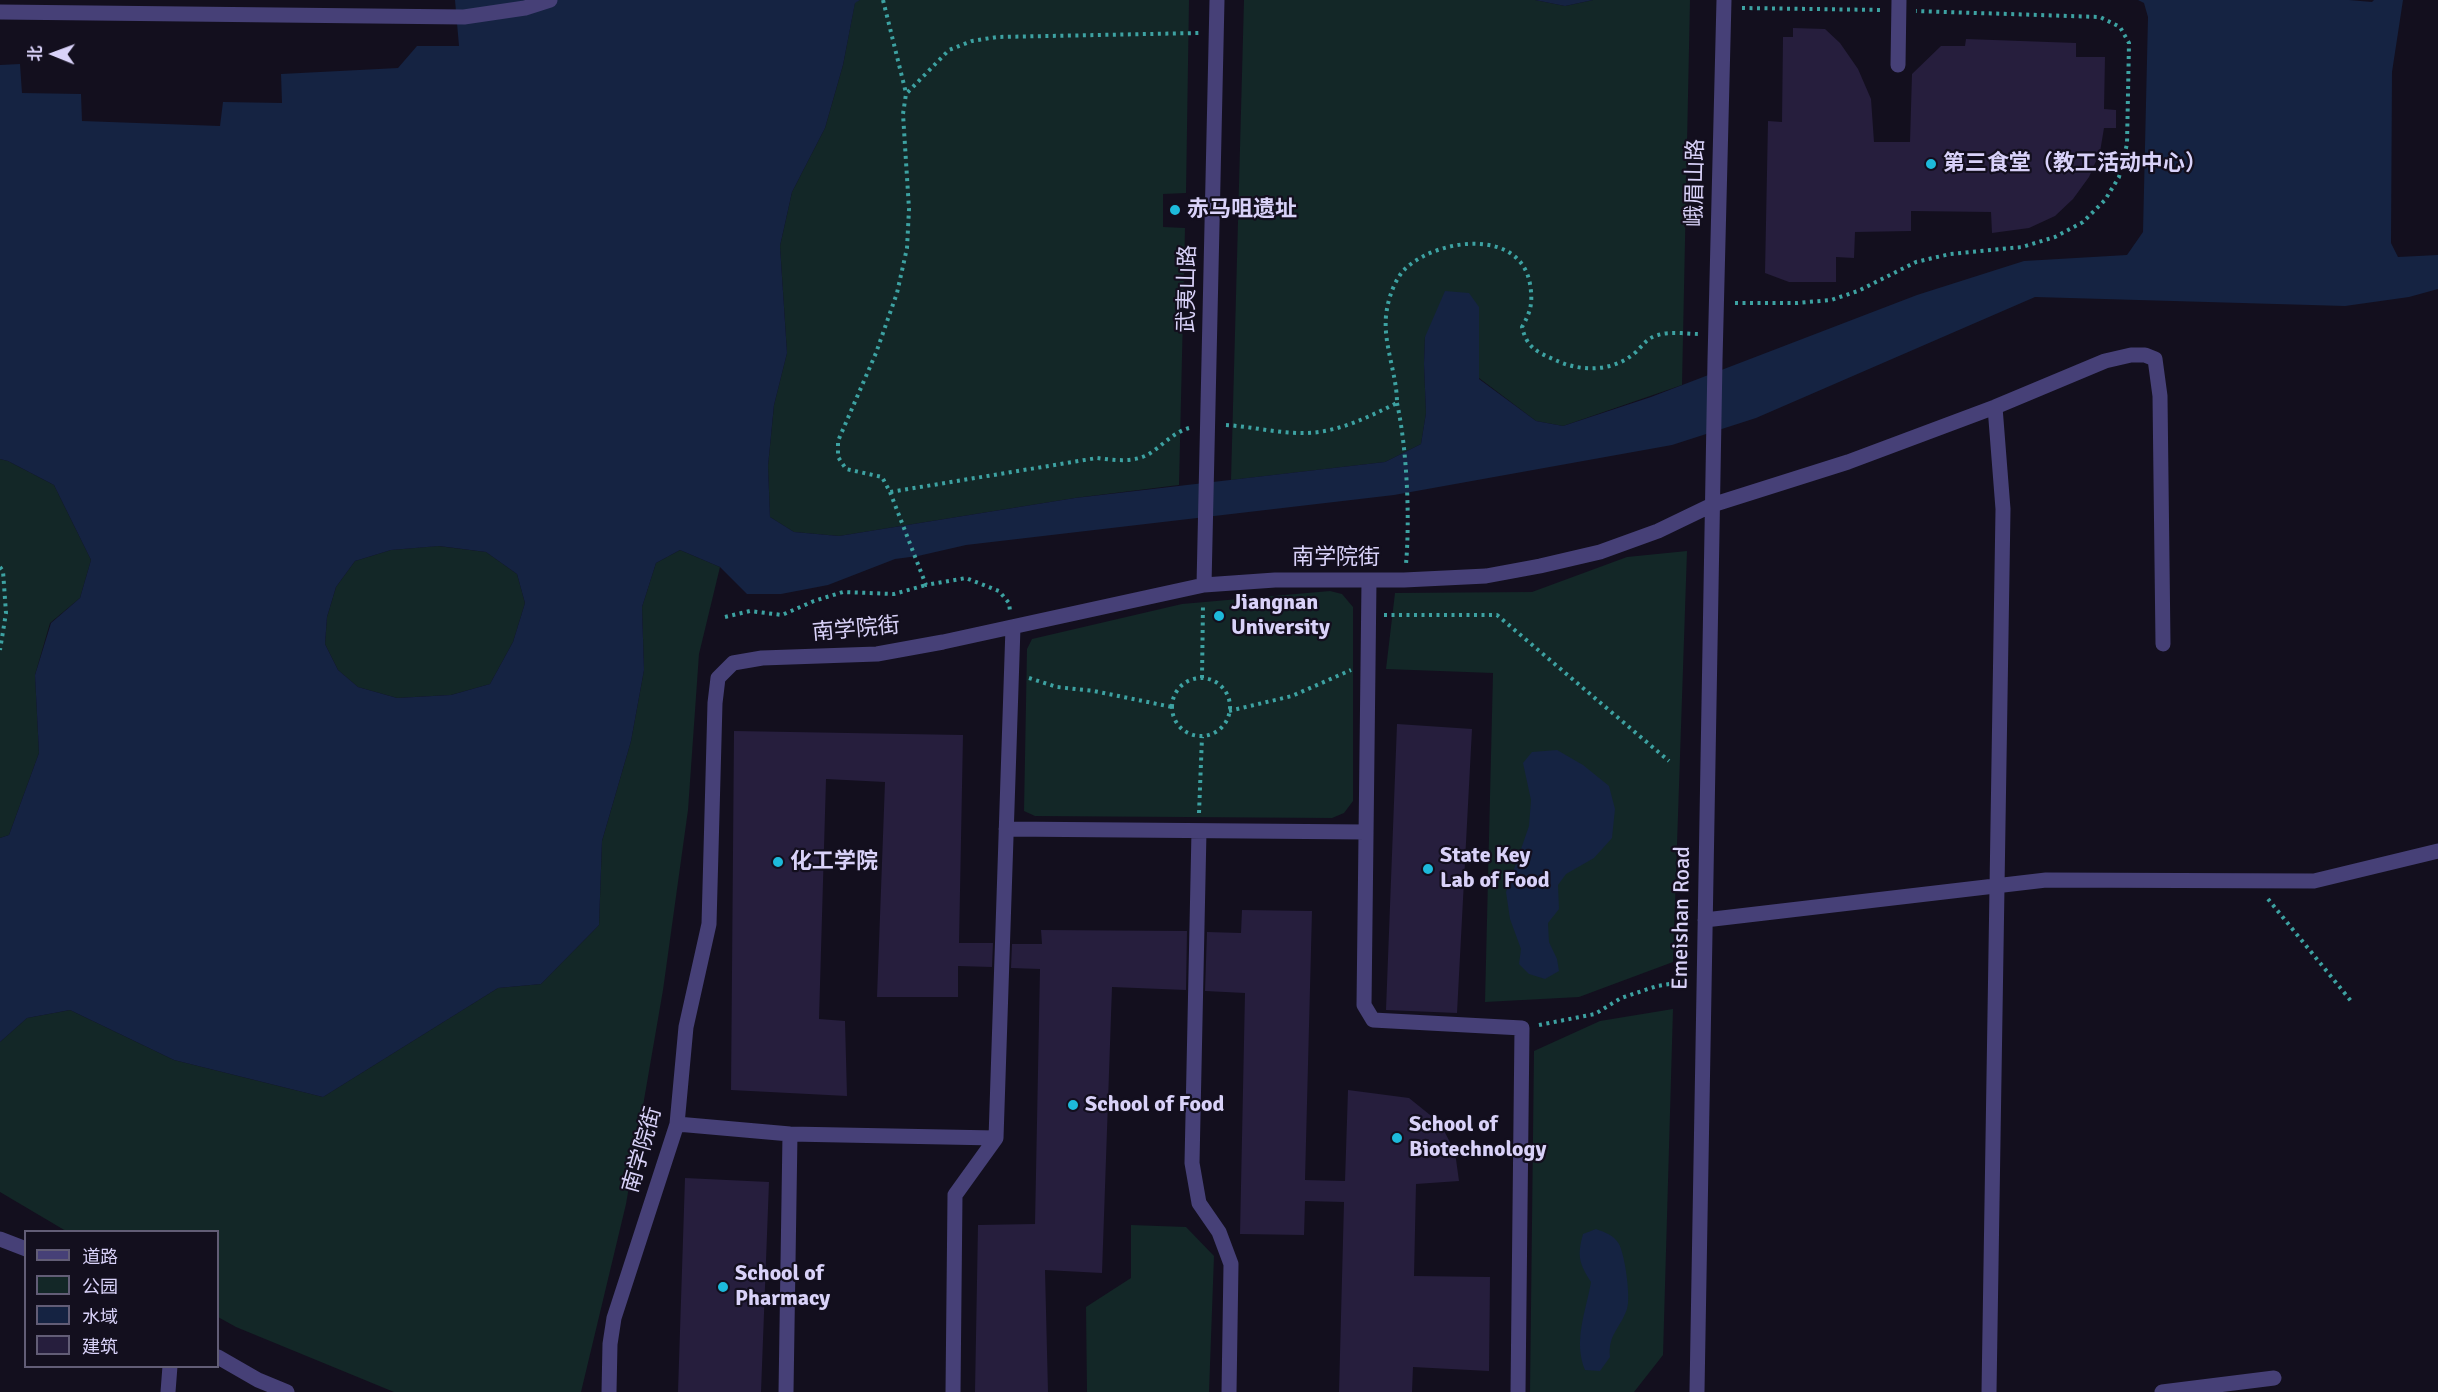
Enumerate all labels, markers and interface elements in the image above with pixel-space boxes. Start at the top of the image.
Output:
north arrow [24,24,84,84]
text: 北 [26,46,46,62]
street label: 峨眉山路 [1682,139,1710,227]
place label: 第三食堂（教工活动中心） [1943,151,2207,177]
marker: 第三食堂（教工活动中心） [1924,157,1938,171]
place label: 赤马咀遗址 [1187,197,1297,223]
marker: 赤马咀遗址 [1168,203,1182,217]
street label: 武夷山路 [1174,245,1202,333]
street label: 南学院街 [1292,545,1380,571]
place label: Jiangnan University [1231,590,1330,642]
marker: Jiangnan University [1212,609,1226,623]
street label: 南学院街 [811,613,901,647]
place label: State Key Lab of Food [1440,843,1549,894]
street label: Emeishan Road [1668,846,1696,990]
place label: 化工学院 [790,849,878,875]
marker: 化工学院 [771,855,785,869]
marker: State Key Lab of Food [1421,862,1435,876]
place label: School of Food [1085,1092,1224,1118]
marker: School of Food [1066,1098,1080,1112]
street label: 南学院街 [618,1104,668,1196]
place label: School of Biotechnology [1409,1112,1546,1164]
marker: School of Biotechnology [1390,1131,1404,1145]
legend [24,1230,219,1368]
text: 道路 [82,1246,118,1268]
place label: School of Pharmacy [735,1261,830,1312]
text: 公园 [82,1276,118,1298]
marker: School of Pharmacy [716,1280,730,1294]
text: 水域 [82,1306,118,1328]
text: 建筑 [82,1336,118,1358]

